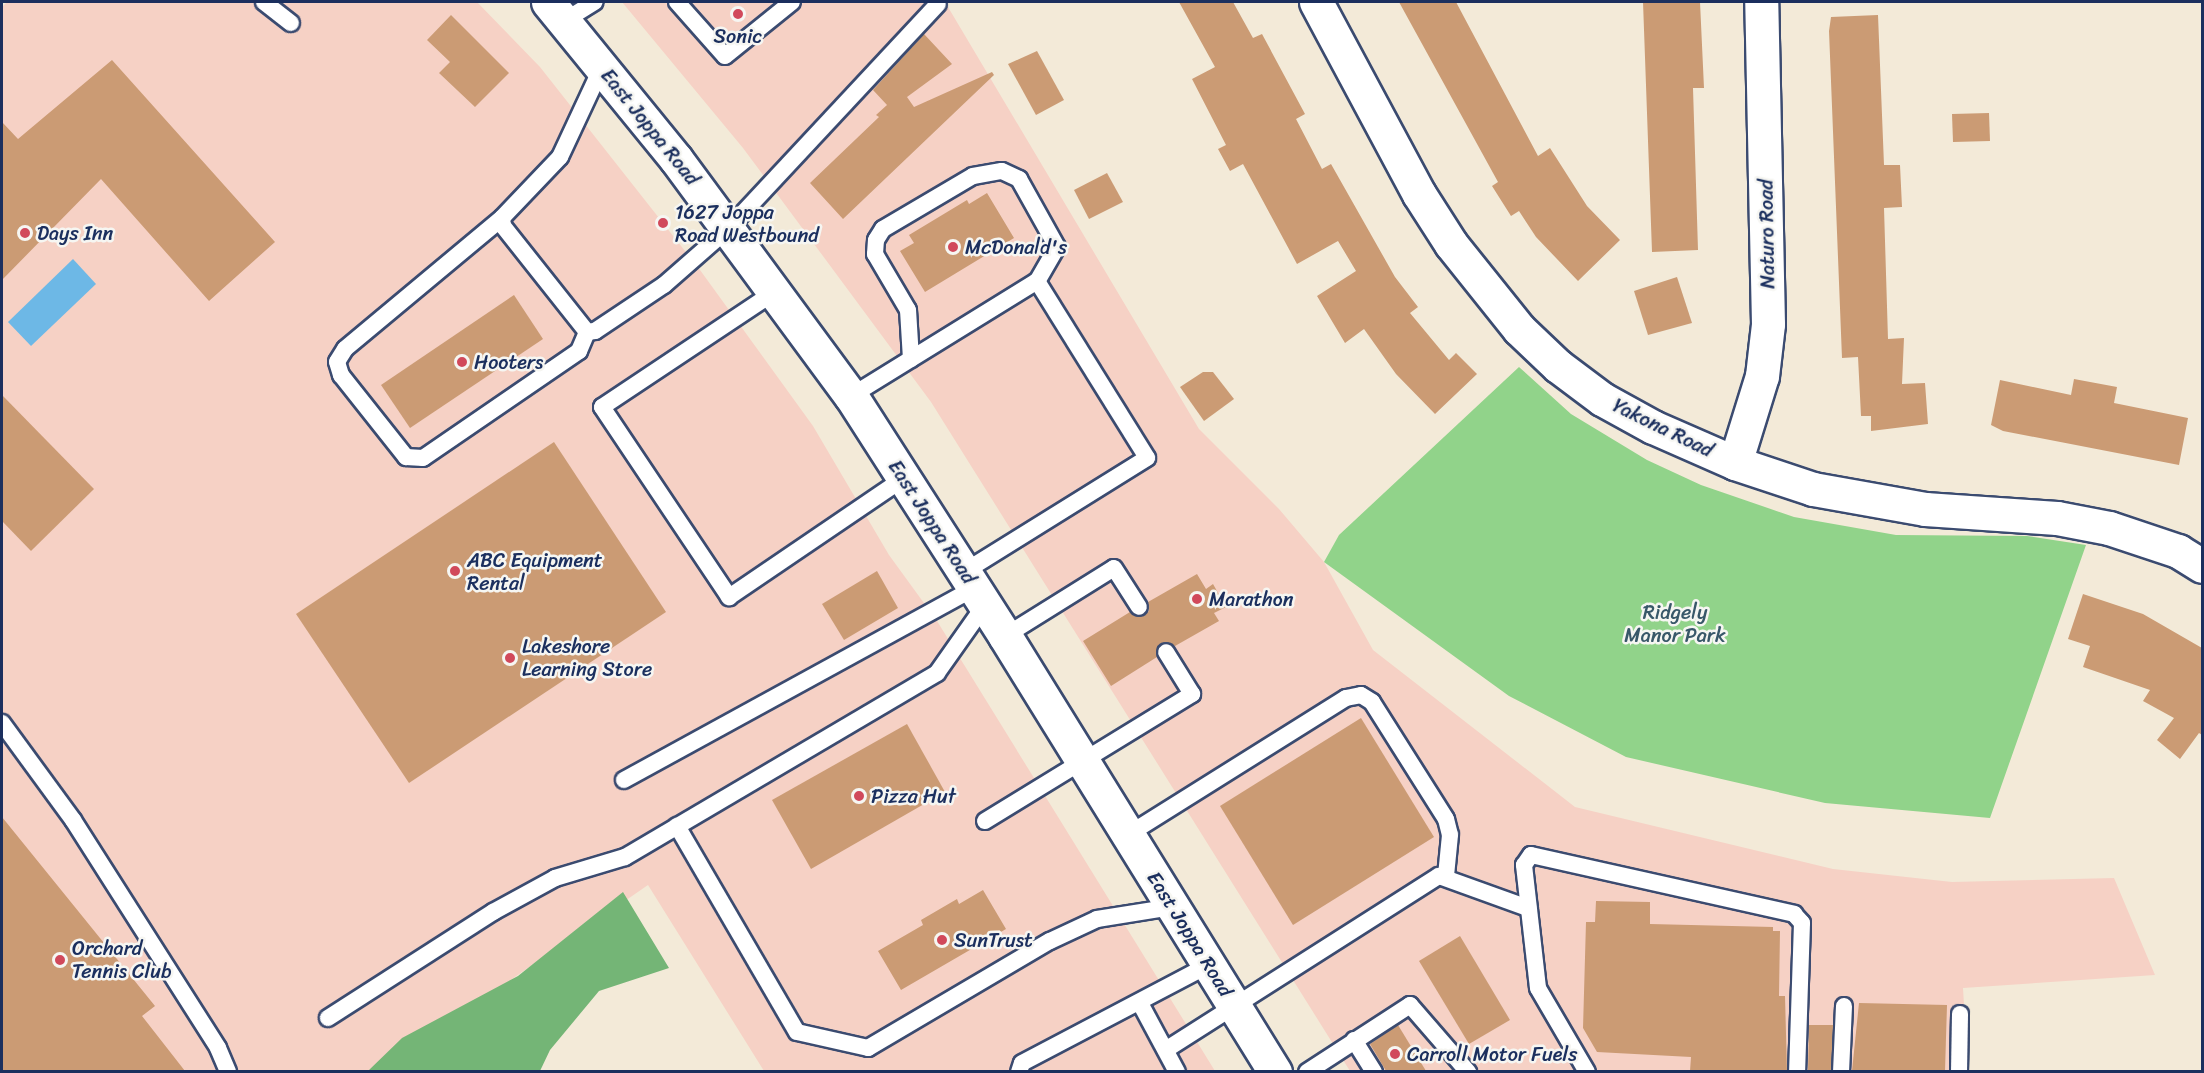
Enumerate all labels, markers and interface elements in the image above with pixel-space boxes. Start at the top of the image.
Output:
marker: Sonic [731,7,745,21]
place label: Sonic [714,24,762,48]
street label: East Joppa Road [596,64,704,190]
street label: Naturo Road [1754,179,1780,289]
place label: 1627 Joppa Road Westbound [675,200,820,247]
marker: 1627 Joppa Road Westbound [656,216,670,230]
place label: Days Inn [37,221,113,245]
marker: Days Inn [18,226,32,240]
place label: McDonald's [965,235,1067,259]
marker: McDonald's [946,240,960,254]
place label: Hooters [474,350,543,374]
marker: Hooters [455,355,469,369]
street label: Yakona Road [1609,393,1717,463]
street label: East Joppa Road [883,455,981,589]
place label: ABC Equipment Rental [467,548,603,595]
marker: ABC Equipment Rental [448,564,462,578]
place label: Marathon [1209,587,1293,611]
marker: Marathon [1190,592,1204,606]
park label: Ridgely Manor Park [1624,601,1726,648]
place label: Lakeshore Learning Store [522,634,652,681]
marker: Lakeshore Learning Store [503,651,517,665]
place label: Pizza Hut [871,784,957,808]
marker: Pizza Hut [852,789,866,803]
street label: East Joppa Road [1142,867,1238,1001]
place label: SunTrust [954,928,1033,952]
marker: SunTrust [935,933,949,947]
place label: Orchard Tennis Club [72,936,172,983]
marker: Orchard Tennis Club [53,953,67,967]
place label: Carroll Motor Fuels [1407,1042,1578,1066]
marker: Carroll Motor Fuels [1388,1047,1402,1061]

